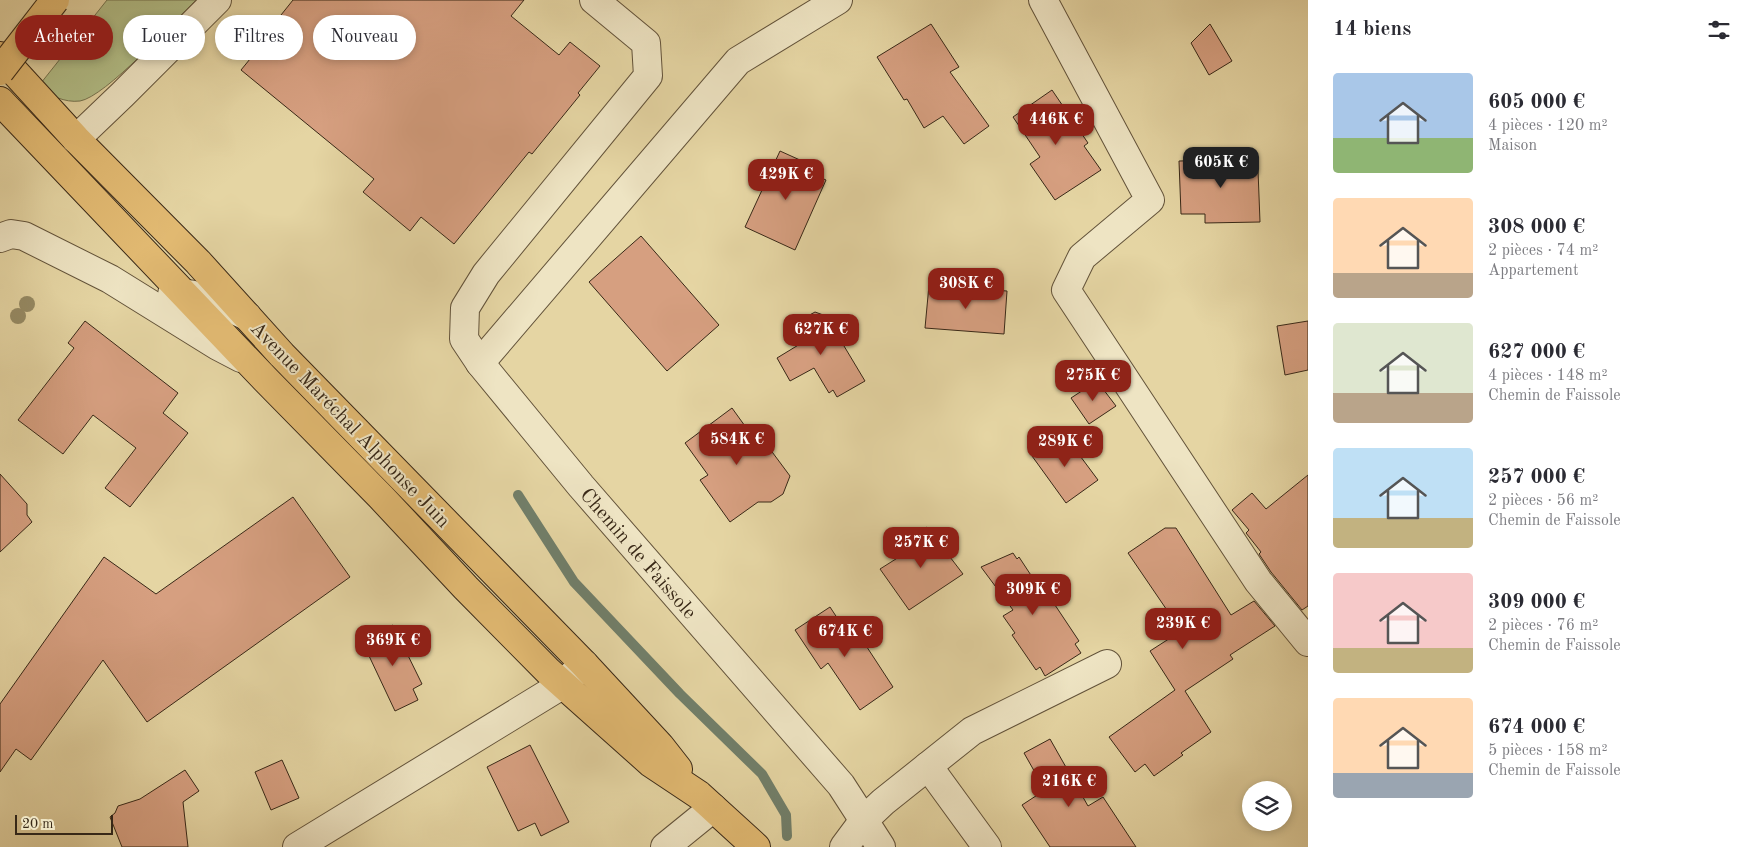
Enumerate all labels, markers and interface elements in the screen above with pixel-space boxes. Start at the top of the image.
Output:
chip: Acheter [15,15,113,60]
chip: Louer [123,15,205,60]
chip: Filtres [215,15,303,60]
chip: Nouveau [313,15,416,60]
icon: filters [1705,16,1733,44]
text: 14 biens [1333,19,1411,40]
text: 605 000 € [1488,92,1585,113]
icon: home [1373,93,1433,153]
pin: 446K € [1015,104,1097,146]
text: 446K € [1029,112,1083,128]
text: 4 pièces · 120 m² [1488,118,1608,134]
text: Maison [1488,138,1537,154]
pin: 605K € [1180,146,1262,189]
text: 605K € [1194,155,1248,171]
pin: 429K € [745,158,827,201]
text: 429K € [759,167,813,183]
text: 308 000 € [1488,217,1585,238]
icon: home [1373,218,1433,278]
text: 2 pièces · 74 m² [1488,243,1598,259]
text: Appartement [1488,263,1579,279]
pin: 308K € [925,268,1007,310]
text: 308K € [939,276,993,292]
pin: 627K € [780,314,862,356]
street label: Avenue Maréchal Alphonse Juin [246,319,453,532]
text: 627K € [794,322,848,338]
text: 627 000 € [1488,342,1585,363]
icon: home [1373,343,1433,403]
pin: 275K € [1052,360,1134,402]
text: 275K € [1066,368,1120,384]
text: 4 pièces · 148 m² [1488,368,1608,384]
text: Chemin de Faissole [1488,388,1621,404]
pin: 584K € [696,424,778,466]
pin: 289K € [1024,426,1106,468]
text: 584K € [710,432,764,448]
text: 289K € [1038,434,1092,450]
text: 257 000 € [1488,467,1585,488]
icon: home [1373,468,1433,528]
street label: Chemin de Faissole [576,485,699,623]
text: 2 pièces · 56 m² [1488,493,1598,509]
text: Chemin de Faissole [1488,513,1621,529]
pin: 257K € [880,526,962,569]
text: 257K € [894,535,948,551]
pin: 309K € [992,574,1074,616]
text: 309K € [1006,582,1060,598]
text: 309 000 € [1488,592,1585,613]
icon: home [1373,593,1433,653]
pin: 239K € [1142,608,1224,650]
pin: 674K € [804,616,886,658]
text: 239K € [1156,616,1210,632]
text: 2 pièces · 76 m² [1488,618,1598,634]
pin: 369K € [352,624,434,667]
text: 674K € [818,624,872,640]
text: 369K € [366,633,420,649]
text: Chemin de Faissole [1488,638,1621,654]
text: 674 000 € [1488,717,1585,738]
icon: home [1373,718,1433,778]
text: 5 pièces · 158 m² [1488,743,1608,759]
text: Chemin de Faissole [1488,763,1621,779]
pin: 216K € [1028,766,1110,808]
text: 216K € [1042,774,1096,790]
map controls [1242,781,1292,831]
button: layers [1242,781,1292,831]
scale bar [15,812,112,835]
text: 20 m [22,817,53,831]

